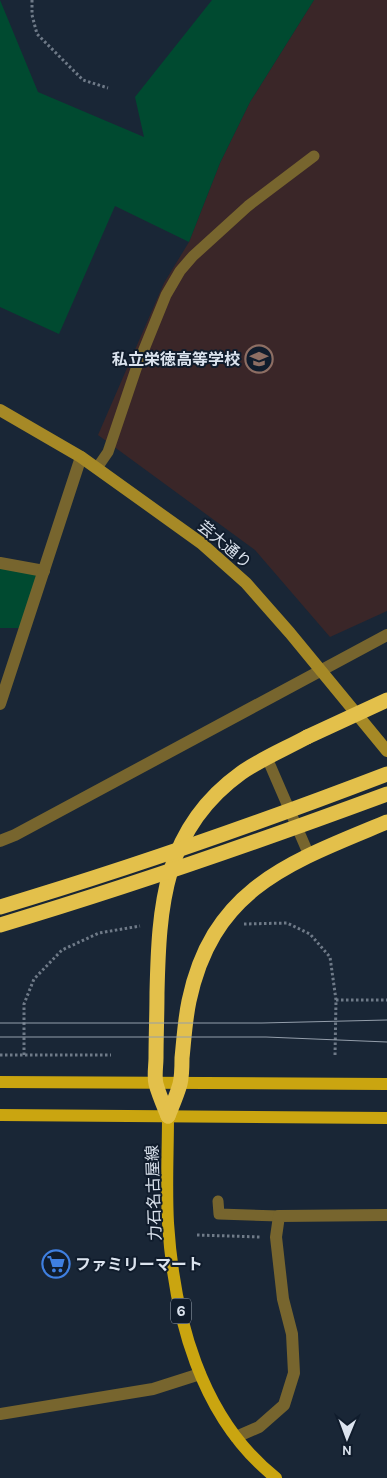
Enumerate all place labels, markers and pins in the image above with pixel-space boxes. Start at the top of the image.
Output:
school or university icon: 私立栄徳高等学校 [244,344,274,374]
place label: 私立栄徳高等学校 [112,350,240,369]
supermarket icon: ファミリーマート [41,1249,71,1279]
place label: ファミリーマート [75,1255,203,1274]

